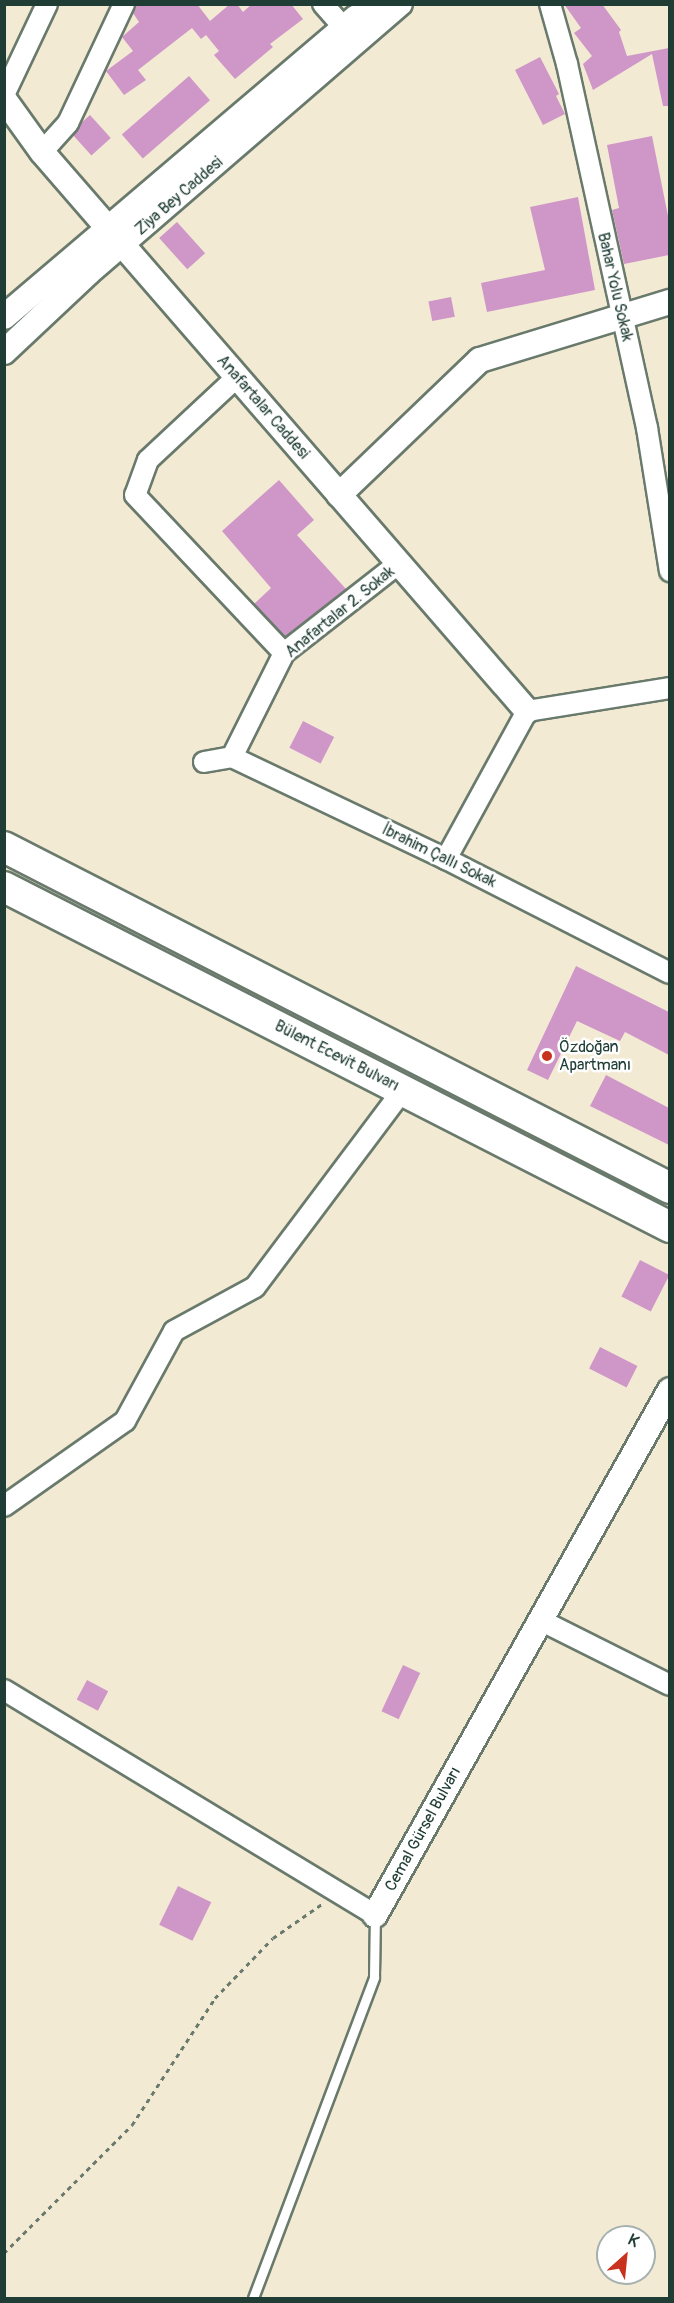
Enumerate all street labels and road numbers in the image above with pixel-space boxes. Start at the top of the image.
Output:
street label: Ziya Bey Caddesi [131,153,227,239]
street label: Bahar Yolu Sokak [593,231,637,343]
street label: Anafartalar Caddesi [213,351,313,463]
street label: Anafartalar 2. Sokak [282,562,398,662]
street label: İbrahim Çallı Sokak [379,820,499,892]
street label: Bülent Ecevit Bulvarı [271,1016,403,1096]
street label: Cemal Gürsel Bulvarı [381,1764,465,1894]

